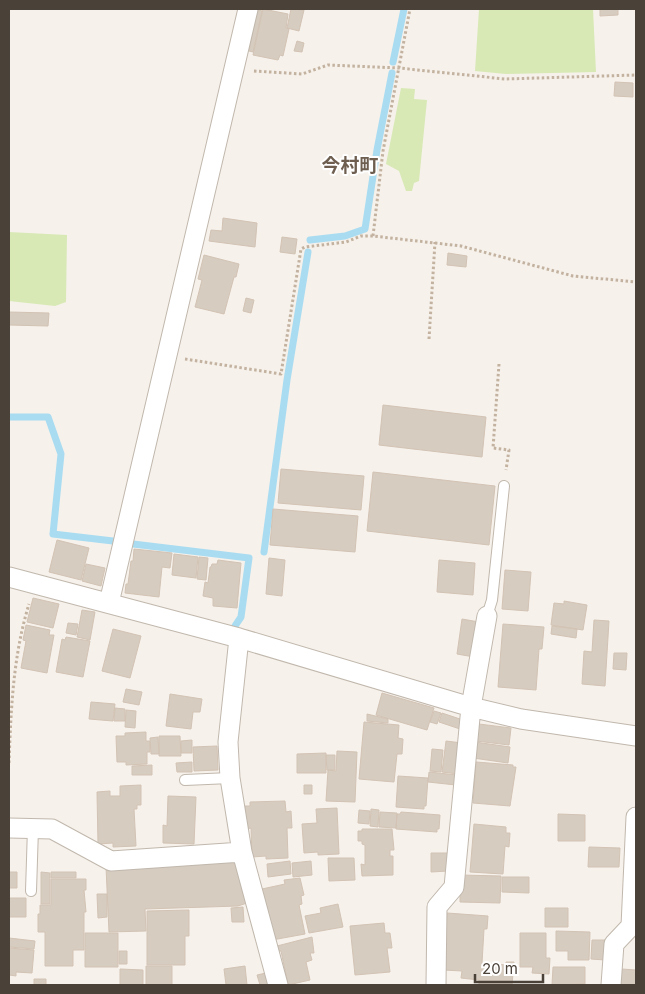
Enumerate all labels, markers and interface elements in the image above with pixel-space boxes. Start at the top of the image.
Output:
district label: 今村町 [321,154,379,177]
scale bar [475,952,542,984]
text: 20 m [482,959,518,978]

